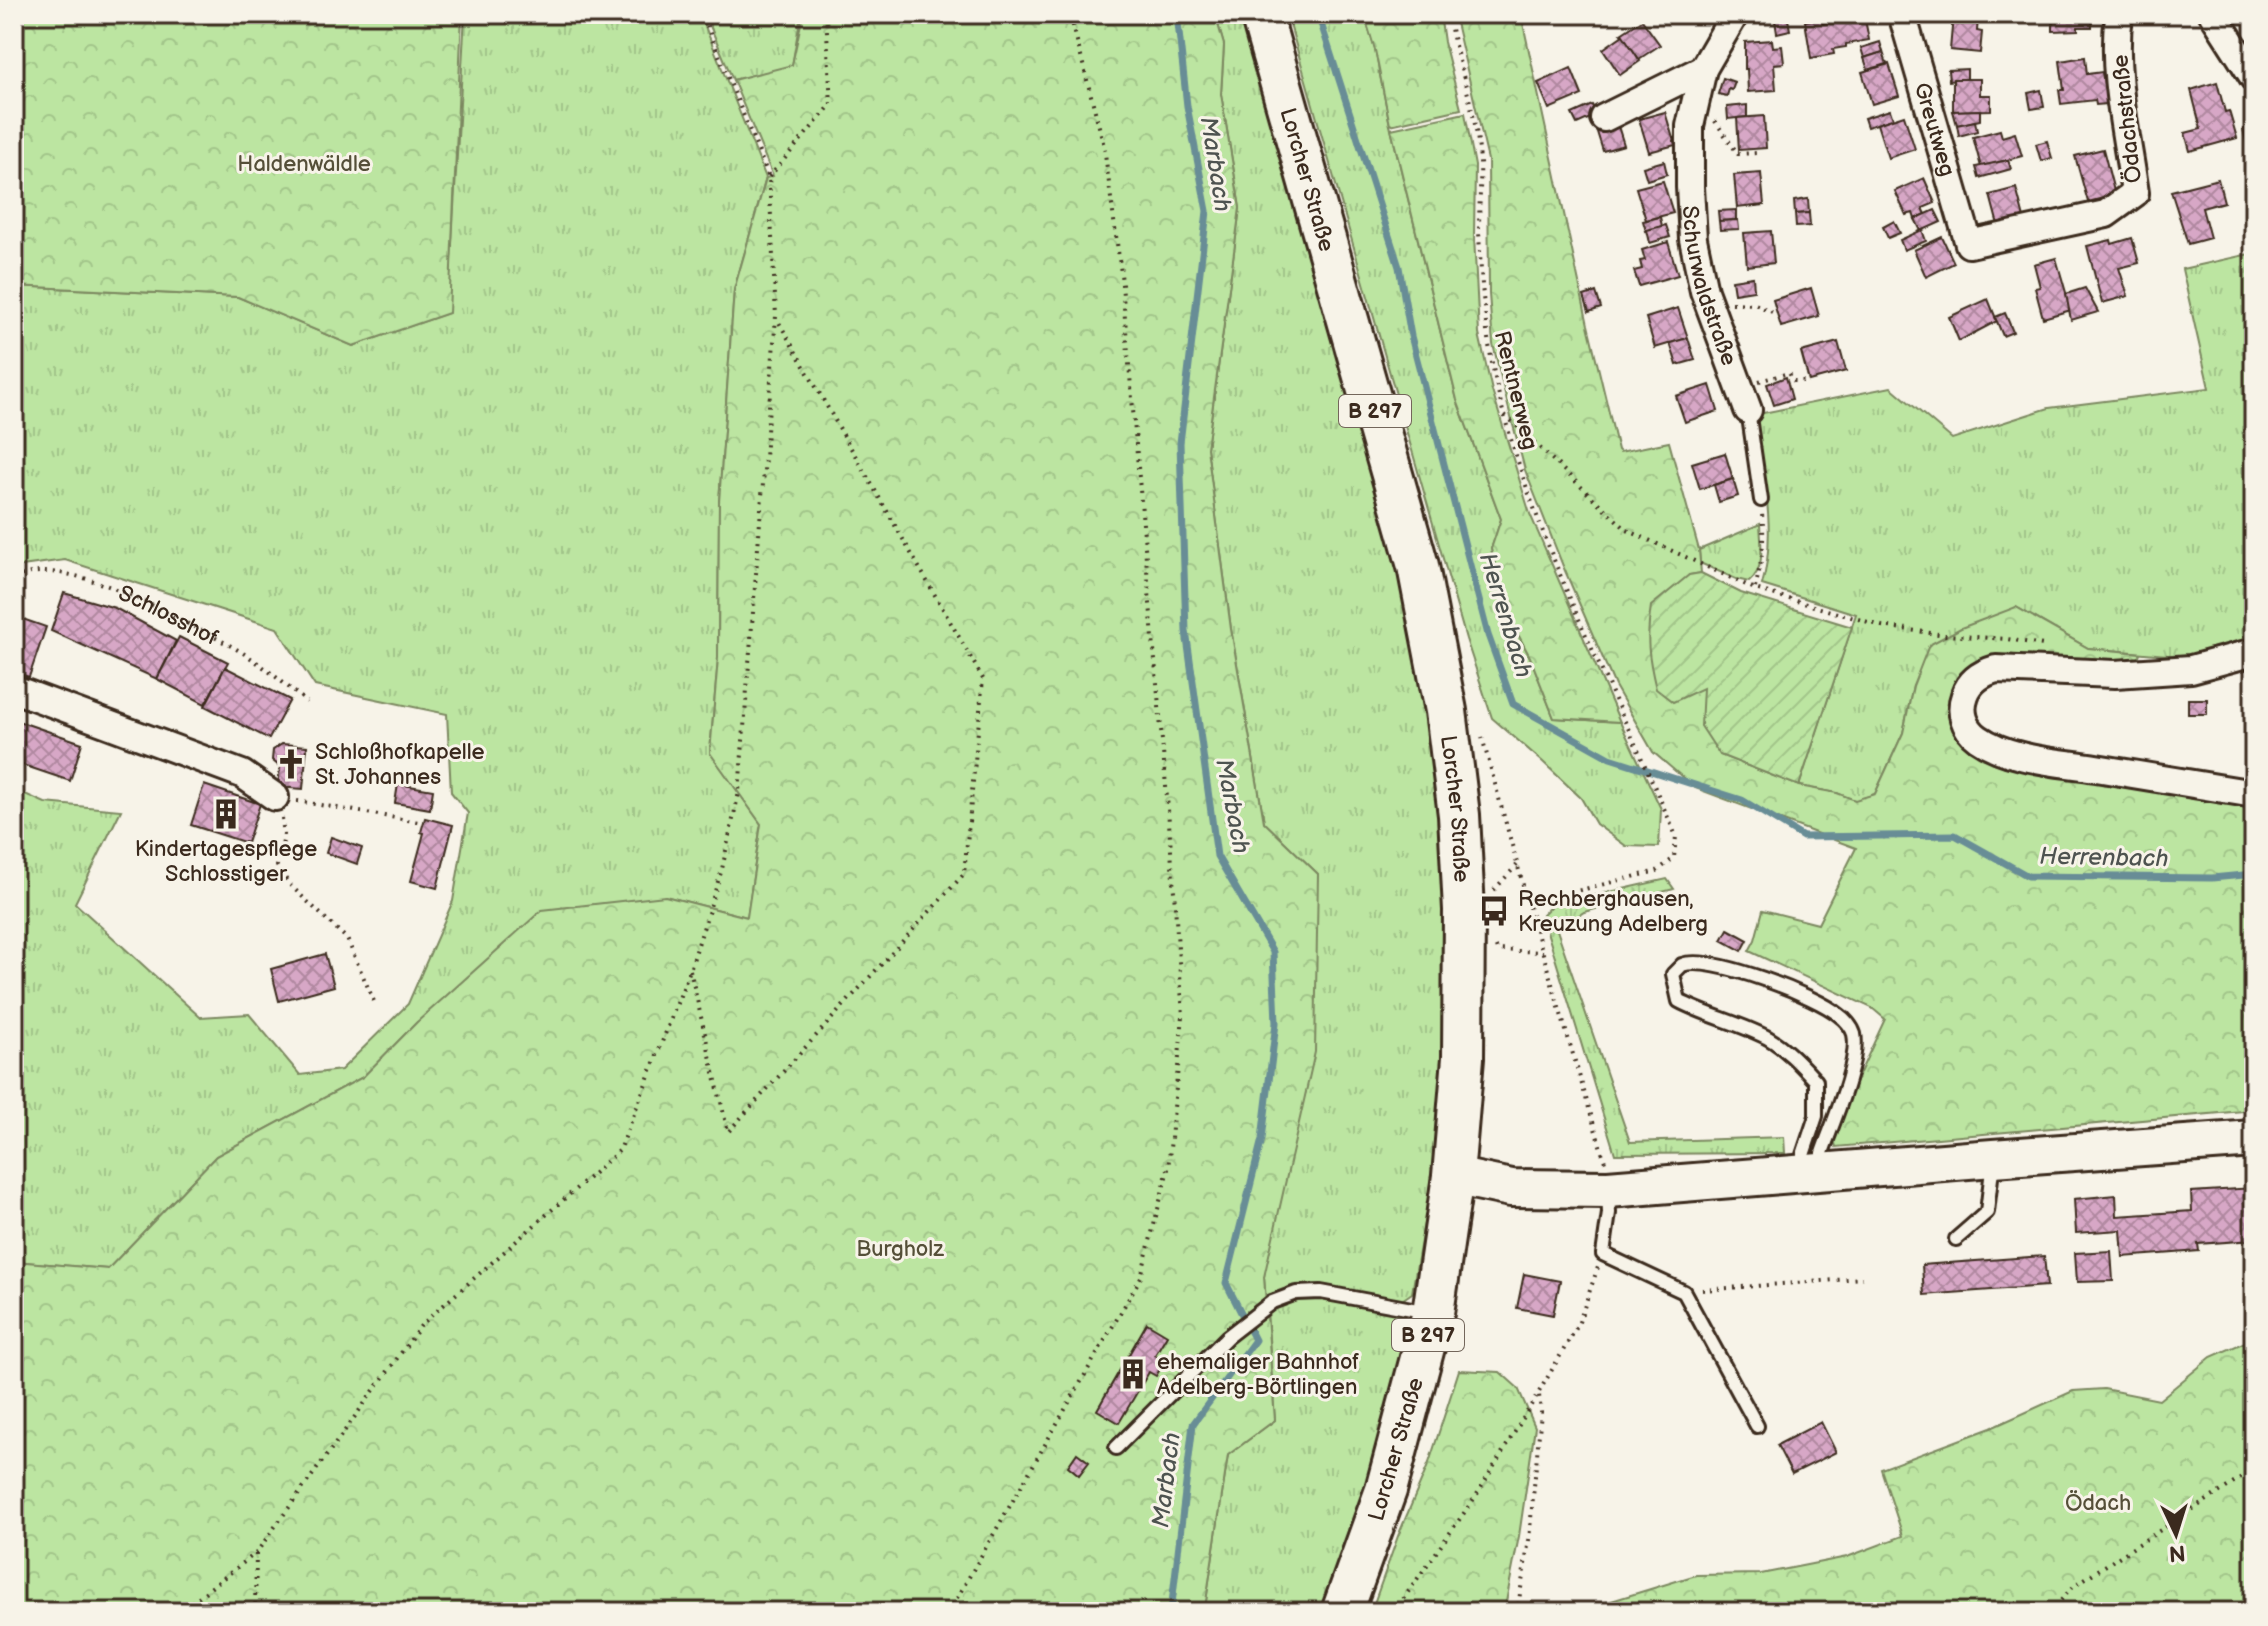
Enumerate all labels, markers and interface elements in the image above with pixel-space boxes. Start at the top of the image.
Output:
street label: Ödachstraße [2106,53,2148,185]
street label: Greutweg [1908,80,1961,180]
street label: Lorcher Straße [1273,105,1340,255]
water label: Marbach [1194,114,1237,214]
park label: Haldenwäldle [237,151,371,178]
street label: Schurwaldstraße [1676,205,1742,369]
street label: Rentnerweg [1488,328,1543,453]
road number: B 297 [1339,395,1411,427]
water label: Herrenbach [1473,549,1538,681]
street label: Schlosshof [114,580,222,652]
street label: Lorcher Straße [1434,734,1475,883]
place label: Schloßhofkapelle St. Johannes [315,739,484,791]
church icon: Schloßhofkapelle St. Johannes [274,747,308,781]
water label: Marbach [1209,756,1256,856]
building icon: Kindertagespflege Schlosstiger [209,797,243,831]
place label: Kindertagespflege Schlosstiger [135,836,317,888]
water label: Herrenbach [2039,842,2169,873]
place label: Rechberghausen, Kreuzung Adelberg [1518,886,1708,938]
bus stop icon: Rechberghausen, Kreuzung Adelberg [1477,894,1511,928]
park label: Burgholz [856,1236,944,1263]
road number: B 297 [1392,1319,1464,1351]
place label: ehemaliger Bahnhof Adelberg-Börtlingen [1157,1349,1359,1401]
building icon: ehemaliger Bahnhof Adelberg-Börtlingen [1116,1357,1150,1391]
street label: Lorcher Straße [1363,1375,1430,1524]
water label: Marbach [1146,1431,1187,1529]
park label: Ödach [2065,1489,2131,1517]
north arrow [2136,1494,2216,1574]
text: N [2168,1538,2186,1566]

